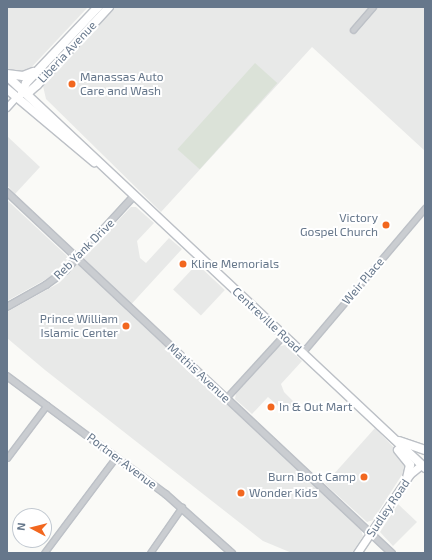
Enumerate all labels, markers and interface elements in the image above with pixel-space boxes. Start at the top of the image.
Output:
street label: Liberia Avenue [35,18,99,86]
place label: Manassas Auto Care and Wash [80,70,164,98]
marker: Manassas Auto Care and Wash [67,79,77,89]
place label: Victory Gospel Church [300,211,378,239]
street label: Reb Yank Drive [51,216,117,282]
marker: Victory Gospel Church [381,220,391,230]
street label: Weir Place [339,254,387,308]
place label: Kline Memorials [191,257,279,271]
marker: Kline Memorials [178,259,188,269]
street label: Centreville Road [230,284,304,356]
place label: Prince William Islamic Center [40,312,118,340]
marker: Prince William Islamic Center [121,321,131,331]
street label: Mathis Avenue [165,340,233,406]
place label: In & Out Mart [279,400,352,414]
marker: In & Out Mart [266,402,276,412]
street label: Portner Avenue [84,430,160,492]
place label: Burn Boot Camp [268,470,356,484]
marker: Burn Boot Camp [359,472,369,482]
street label: Sudley Road [363,476,413,540]
place label: Wonder Kids [249,486,318,500]
marker: Wonder Kids [236,488,246,498]
north arrow [12,508,52,548]
text: N [14,522,28,531]

